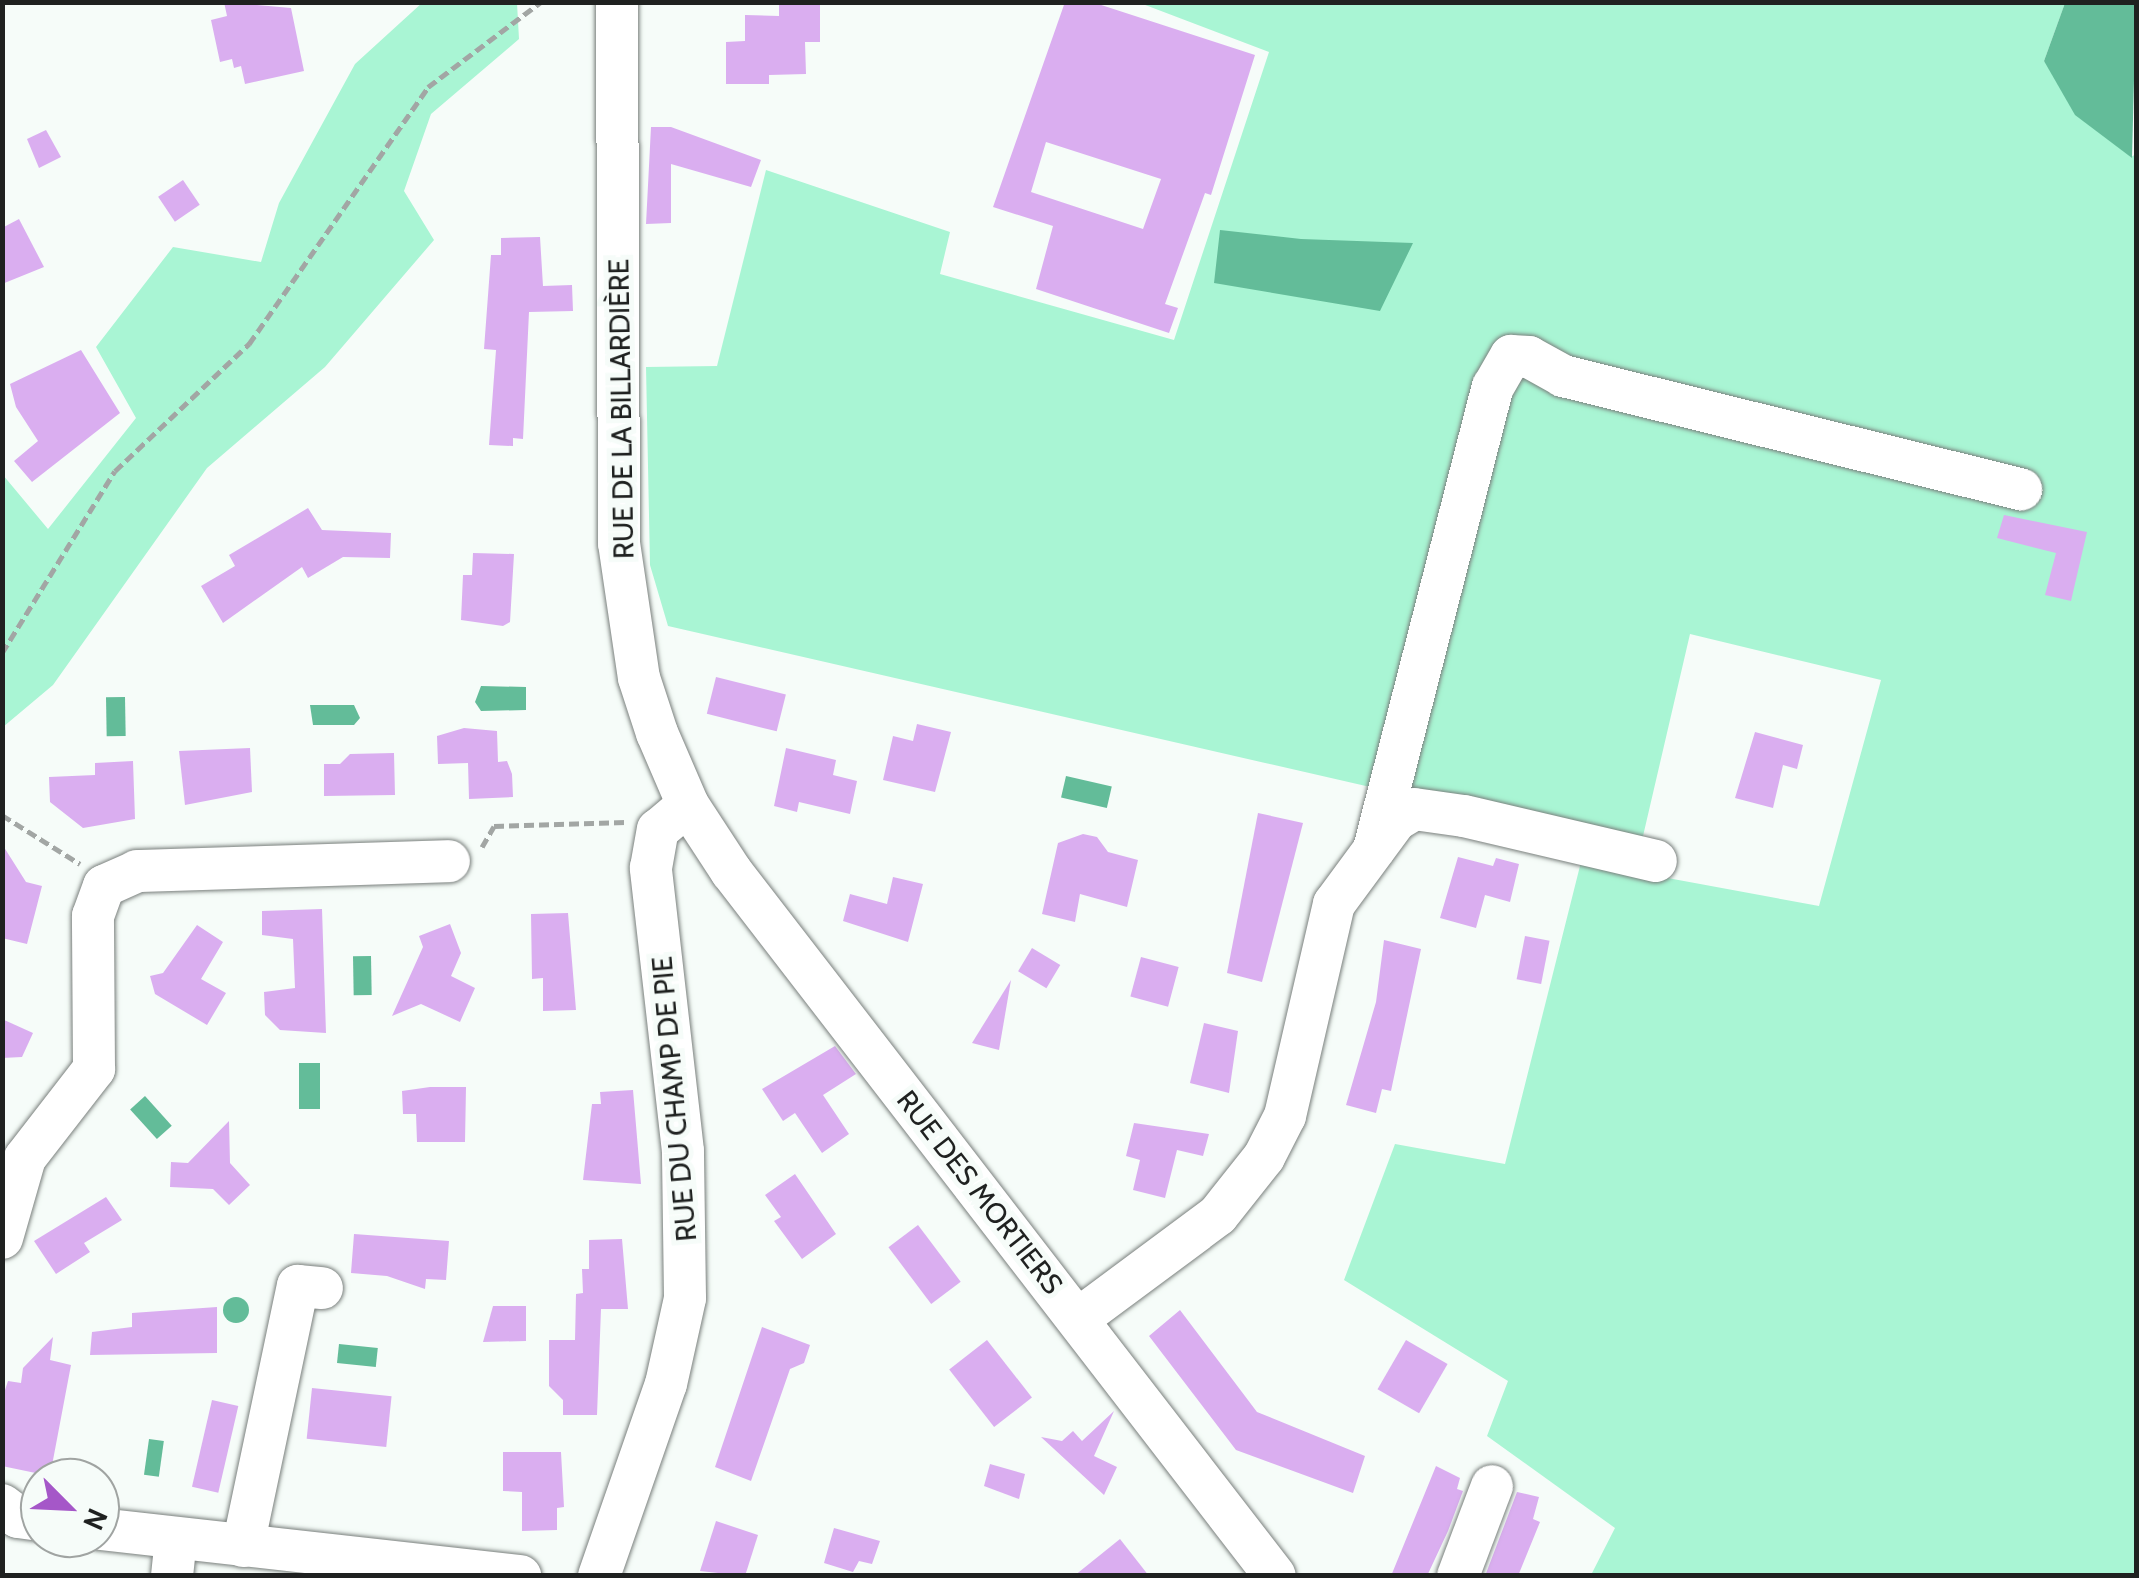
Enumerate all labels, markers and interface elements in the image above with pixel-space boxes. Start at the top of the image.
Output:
street label: RUE DE LA BILLARDIÈRE [602,259,640,559]
street label: RUE DU CHAMP DE PIE [645,955,703,1243]
street label: RUE DES MORTIERS [890,1084,1070,1300]
north arrow [20,1458,120,1558]
text: N [76,1503,115,1535]

